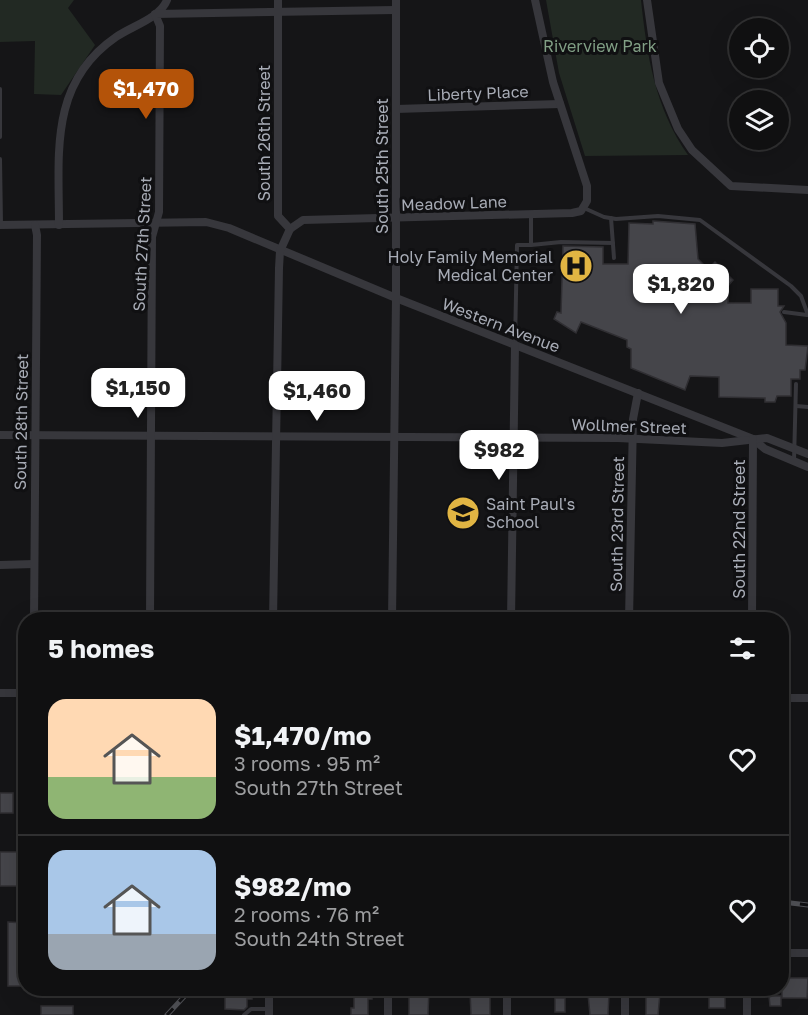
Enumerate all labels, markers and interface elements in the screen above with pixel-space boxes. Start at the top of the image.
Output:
map controls [729,18,789,150]
button: locate [729,18,789,78]
park label: Riverview Park [543,36,657,56]
street label: South 26th Street [254,65,274,201]
pin: $1,470 [97,69,195,120]
text: $1,470 [113,76,179,100]
street label: Liberty Place [427,81,529,105]
button: layers [729,90,789,150]
street label: South 25th Street [372,98,392,234]
street label: South 27th Street [128,176,156,312]
street label: Meadow Lane [401,191,507,215]
place label: Holy Family Memorial Medical Center [388,247,553,285]
hospital icon: Holy Family Memorial Medical Center [558,248,594,284]
pin: $1,820 [632,264,730,315]
text: $1,820 [647,271,715,295]
street label: Western Avenue [439,293,563,357]
street label: South 28th Street [10,354,32,490]
pin: $1,150 [89,368,187,419]
pin: $1,460 [268,371,366,422]
text: $1,150 [105,375,171,399]
text: $1,460 [283,378,351,402]
street label: Wollmer Street [571,414,687,438]
pin: $982 [463,430,535,481]
text: $982 [473,437,525,461]
street label: South 23rd Street [606,456,628,592]
street label: South 22nd Street [729,459,749,599]
place label: Saint Paul's School [486,494,575,532]
school or university icon: Saint Paul's School [445,495,481,531]
icon: filters [726,632,759,665]
text: 5 homes [48,633,154,664]
text: $1,470/mo [234,720,371,751]
icon: home [96,723,168,795]
icon: heart [726,743,759,776]
text: 3 rooms · 95 m² [234,751,380,775]
text: South 27th Street [234,775,403,799]
text: $982/mo [234,871,351,902]
icon: home [96,874,168,946]
icon: heart [726,894,759,927]
text: 2 rooms · 76 m² [234,902,379,926]
text: South 24th Street [234,926,405,950]

